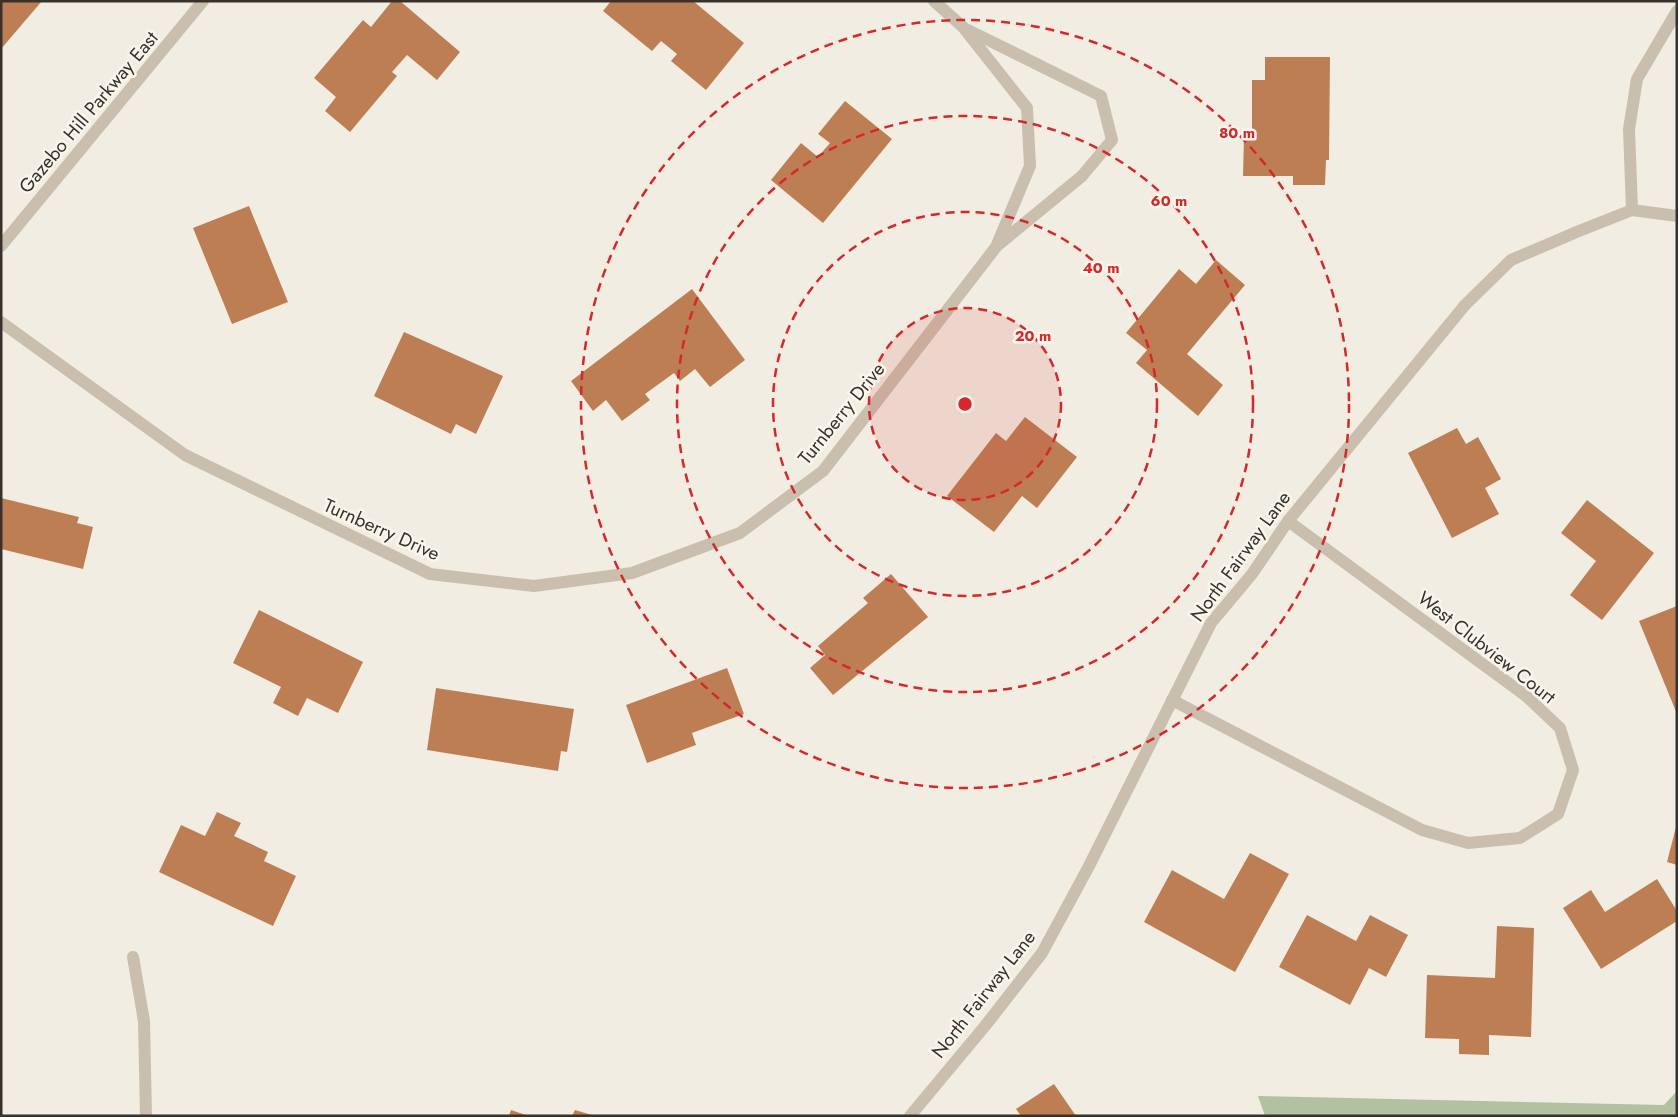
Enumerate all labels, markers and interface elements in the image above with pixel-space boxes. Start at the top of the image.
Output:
street label: Gazebo Hill Parkway East [12,25,165,199]
text: 80 m [1219,122,1255,144]
text: 60 m [1151,190,1187,212]
text: 40 m [1082,257,1120,279]
text: 20 m [1015,325,1051,347]
street label: Turnberry Drive [792,356,891,470]
centre of rings [956,395,974,413]
street label: North Fairway Lane [1184,485,1297,627]
street label: Turnberry Drive [320,492,444,567]
street label: West Clubview Court [1412,585,1562,710]
street label: North Fairway Lane [925,925,1042,1064]

